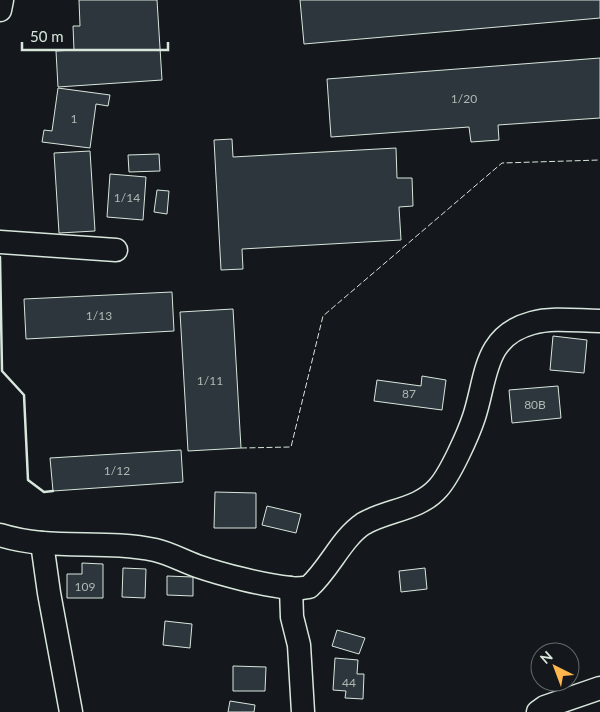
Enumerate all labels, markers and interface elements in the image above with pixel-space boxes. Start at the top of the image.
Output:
scale bar [22,20,169,52]
text: 50 m [30,27,64,45]
house number: 1/20 [451,91,477,106]
house number: 1 [71,111,78,126]
house number: 1/14 [114,190,140,205]
house number: 1/13 [86,308,112,323]
house number: 1/11 [197,373,223,388]
house number: 87 [402,386,416,401]
house number: 80В [524,397,546,412]
house number: 1/12 [104,463,130,478]
house number: 109 [75,579,95,594]
north arrow [530,642,580,692]
text: N [536,647,556,667]
house number: 44 [342,675,356,690]

